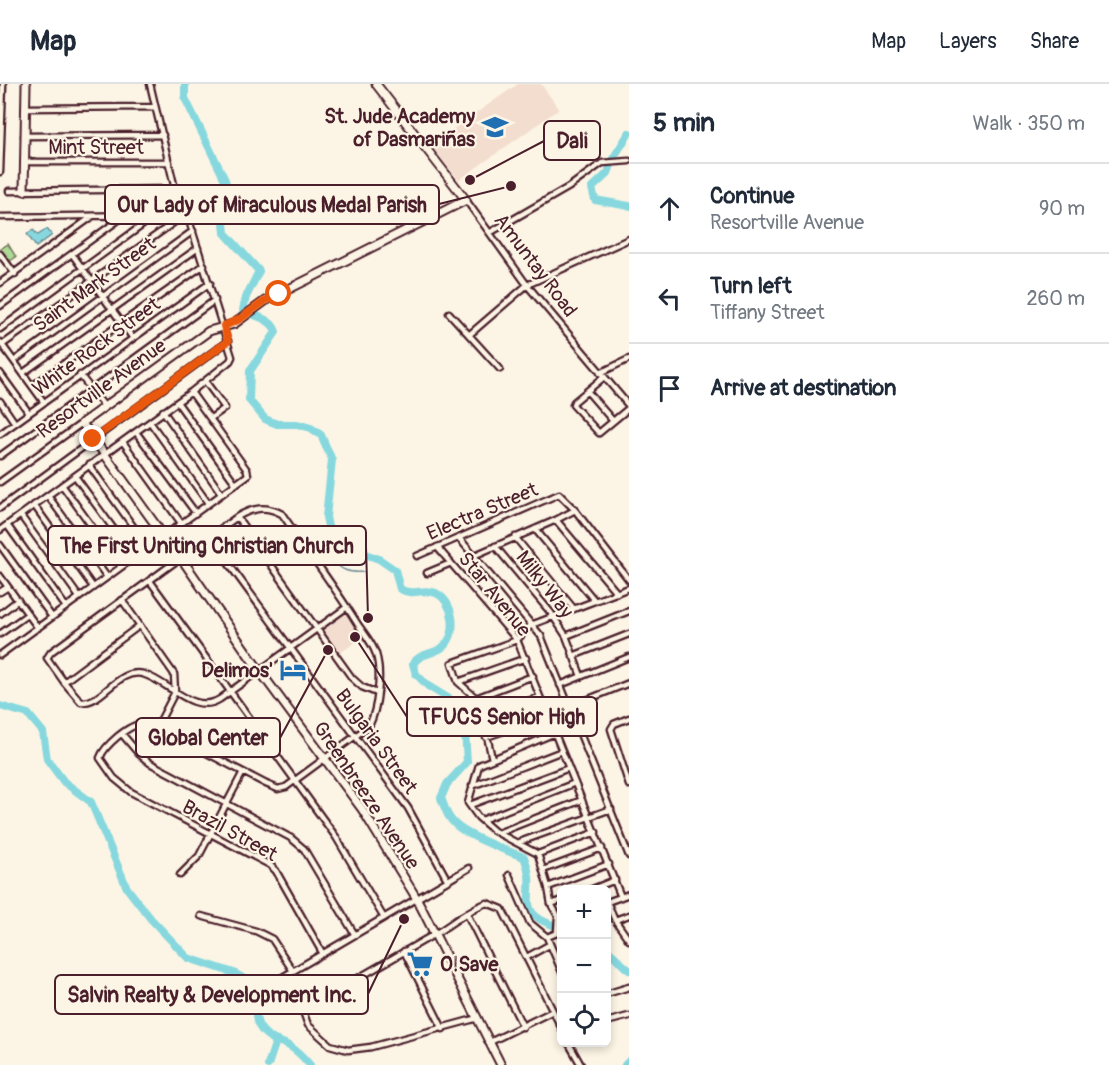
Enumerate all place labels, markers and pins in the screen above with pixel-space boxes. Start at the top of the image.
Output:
place label: St. Jude Academy of Dasmariñas [324,104,475,152]
school or university icon: St. Jude Academy of Dasmariñas [480,112,510,142]
callout: Dali [544,121,600,160]
callout: Our Lady of Miraculous Medal Parish [105,185,439,224]
callout: The First Uniting Christian Church [48,526,366,565]
hotel icon: Delimos' [278,655,308,685]
place label: Delimos' [201,658,273,683]
callout: TFUCS Senior High [407,697,597,736]
callout: Global Center [136,718,280,757]
supermarket icon: O!Save [405,949,435,979]
place label: O!Save [440,952,499,977]
callout: Salvin Realty & Development Inc. [55,975,368,1014]

